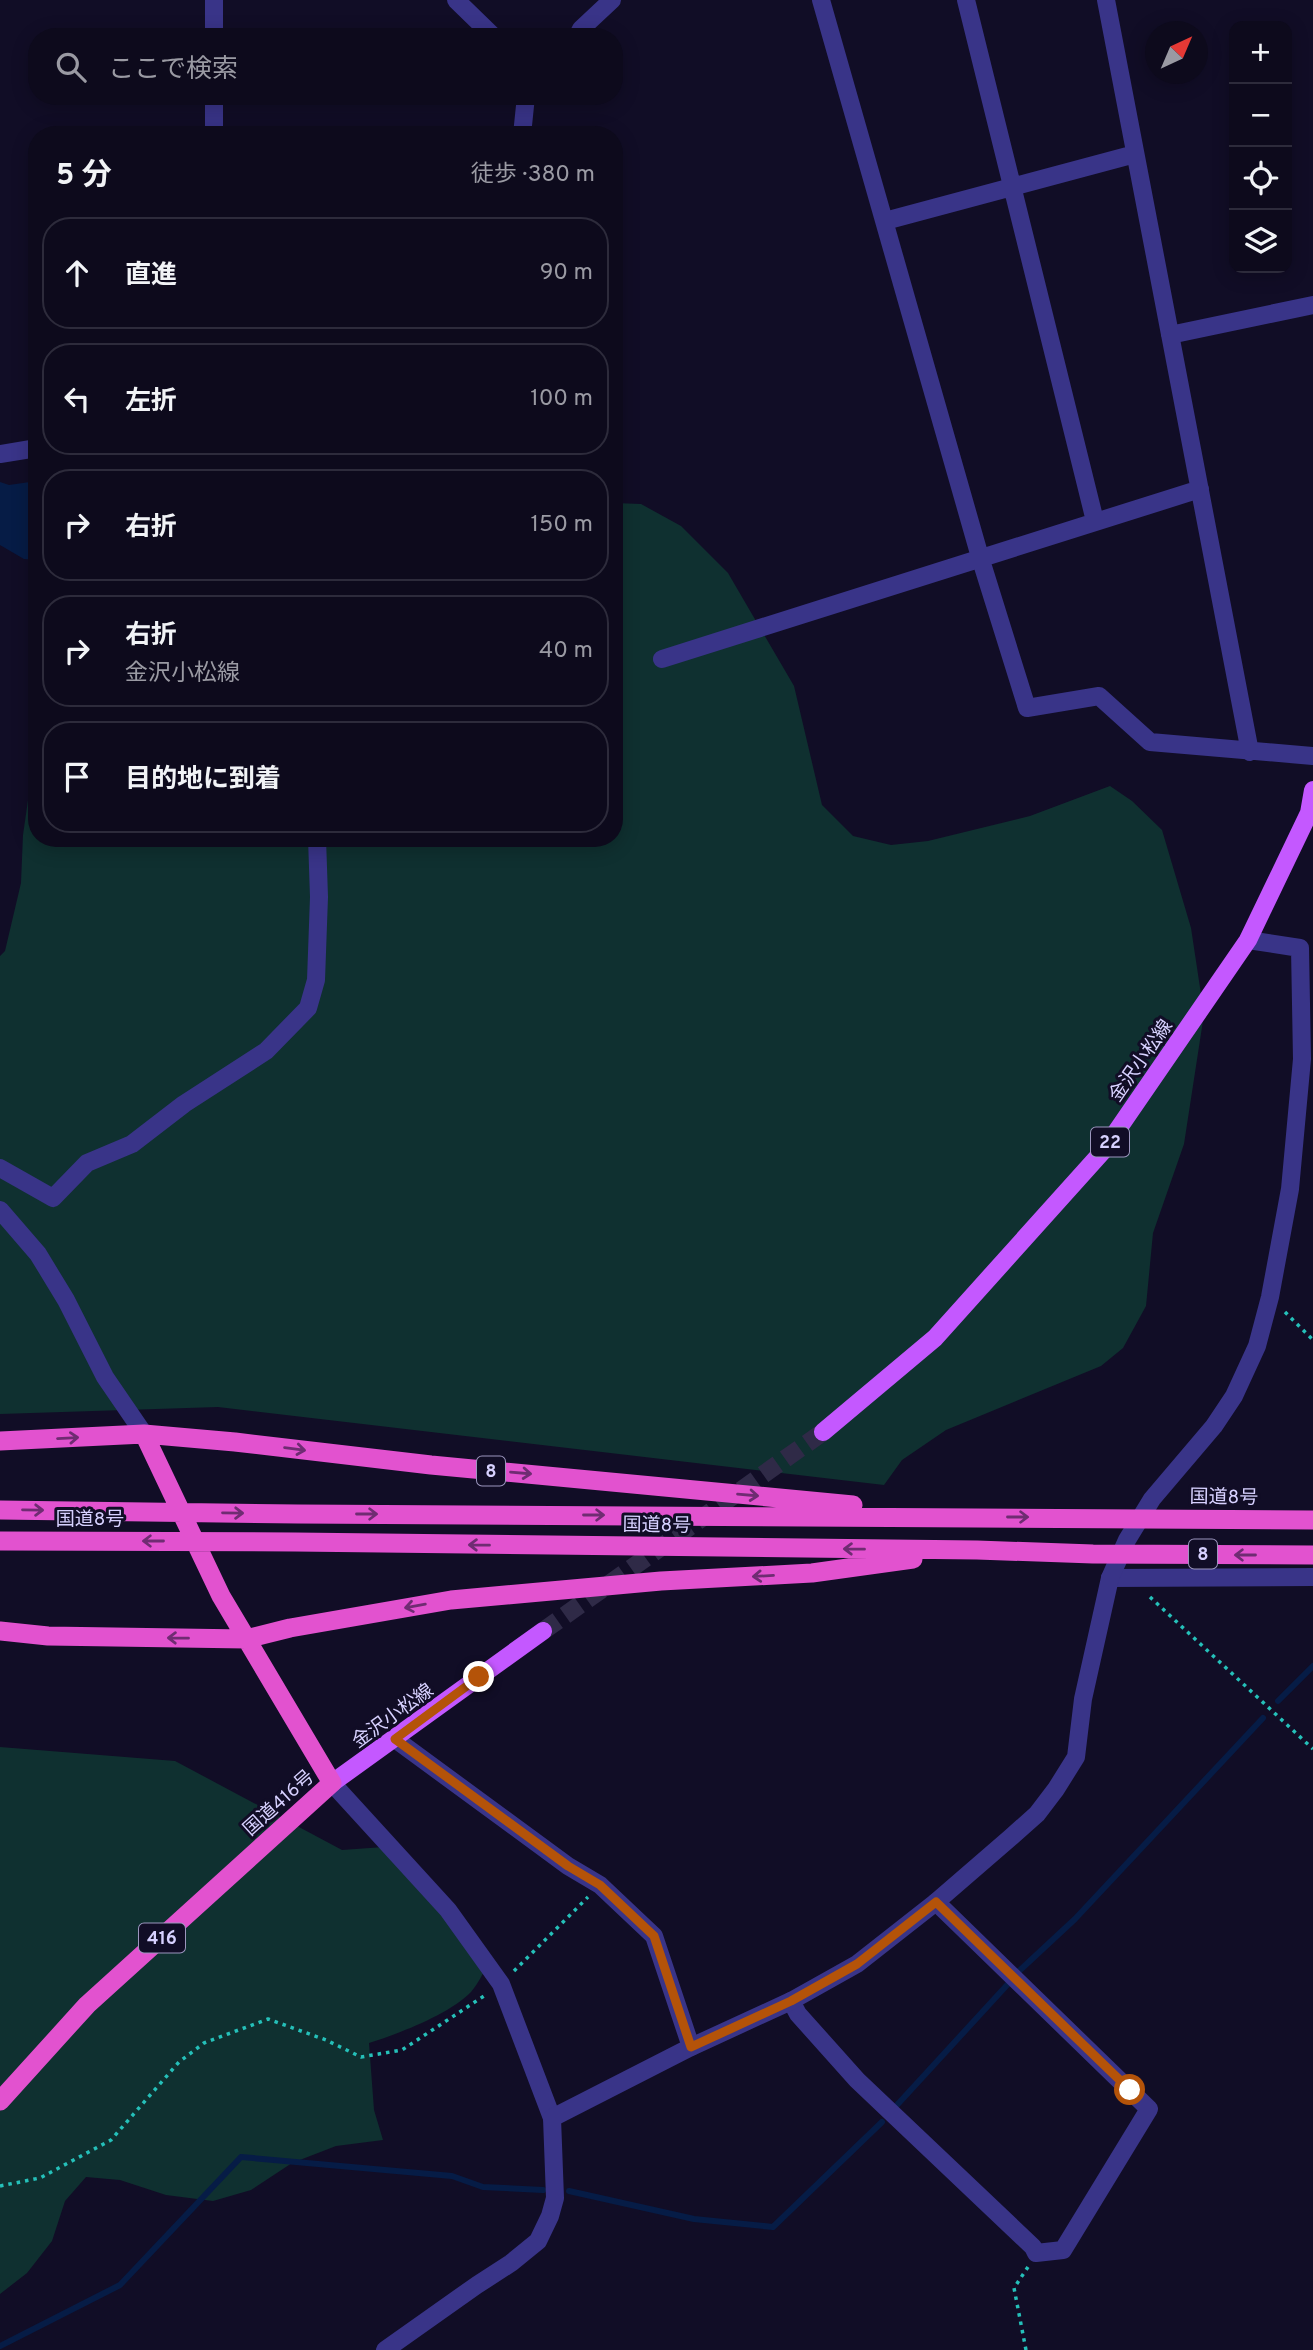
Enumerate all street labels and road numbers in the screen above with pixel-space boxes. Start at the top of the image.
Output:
street label: 金沢小松線 [1105,1015,1179,1107]
road number: 22 [1091,1128,1129,1156]
road number: 8 [477,1456,505,1486]
street label: 国道8号 [1189,1485,1258,1511]
street label: 国道8号 [56,1508,124,1532]
street label: 国道8号 [622,1513,691,1539]
road number: 8 [1189,1540,1217,1568]
street label: 金沢小松線 [348,1679,439,1754]
street label: 国道416号 [239,1765,320,1842]
road number: 416 [139,1924,185,1952]

